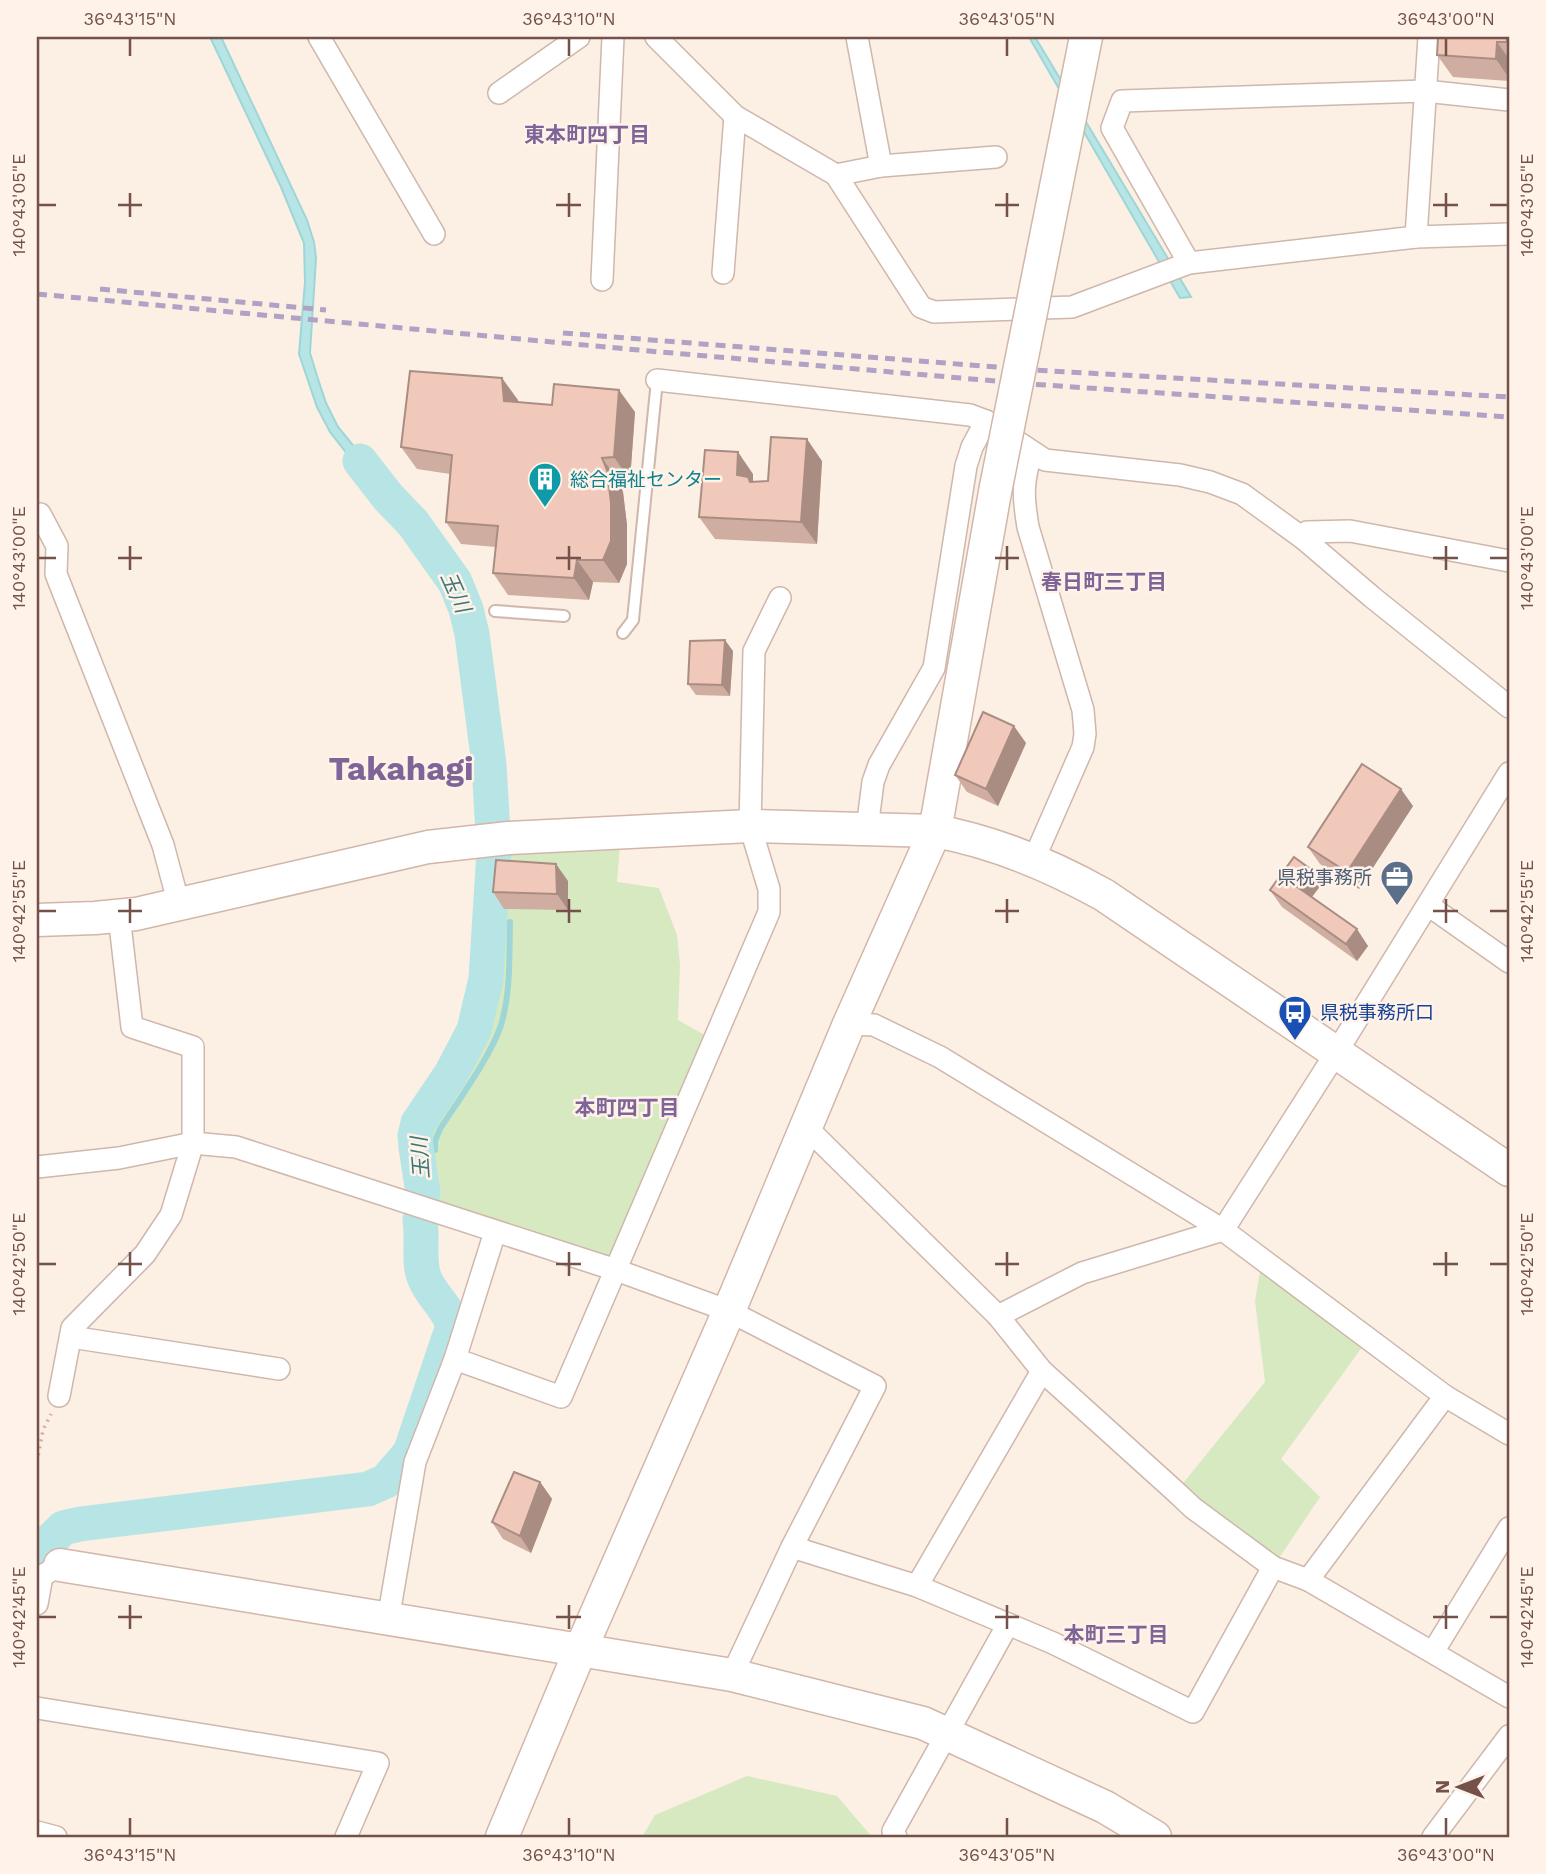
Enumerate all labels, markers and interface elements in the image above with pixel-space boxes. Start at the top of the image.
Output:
text: 36°43'15"N [84,8,176,29]
text: 36°43'10"N [522,8,616,29]
text: 36°43'05"N [958,8,1056,29]
text: 36°43'00"N [1397,8,1495,29]
district label: 東本町四丁目 [524,122,650,147]
text: 140°43'05"E [8,153,29,257]
text: 140°43'05"E [1516,153,1537,257]
building icon: 総合福祉センター [526,460,564,509]
place label: 総合福祉センター [570,468,722,491]
text: 140°43'00"E [8,506,29,610]
text: 140°43'00"E [1516,506,1537,610]
water label: 玉川 [436,568,477,618]
district label: 春日町三丁目 [1041,569,1167,594]
district label: Takahagi [328,749,474,788]
office icon: 県税事務所 [1378,858,1416,907]
text: 140°42'55"E [8,860,29,962]
text: 140°42'55"E [1516,860,1537,962]
place label: 県税事務所 [1277,866,1372,889]
bus stop icon: 県税事務所口 [1276,993,1314,1042]
place label: 県税事務所口 [1320,1001,1434,1024]
district label: 本町四丁目 [575,1095,680,1120]
water label: 玉川 [406,1134,434,1180]
text: 140°42'50"E [8,1212,29,1316]
text: 140°42'50"E [1516,1212,1537,1316]
text: 140°42'45"E [8,1566,29,1668]
text: 140°42'45"E [1516,1566,1537,1668]
district label: 本町三丁目 [1064,1622,1169,1647]
north arrow [1424,1752,1494,1822]
text: N [1431,1780,1454,1794]
text: 36°43'15"N [84,1844,176,1865]
text: 36°43'10"N [522,1844,616,1865]
text: 36°43'05"N [958,1844,1056,1865]
text: 36°43'00"N [1397,1844,1495,1865]

